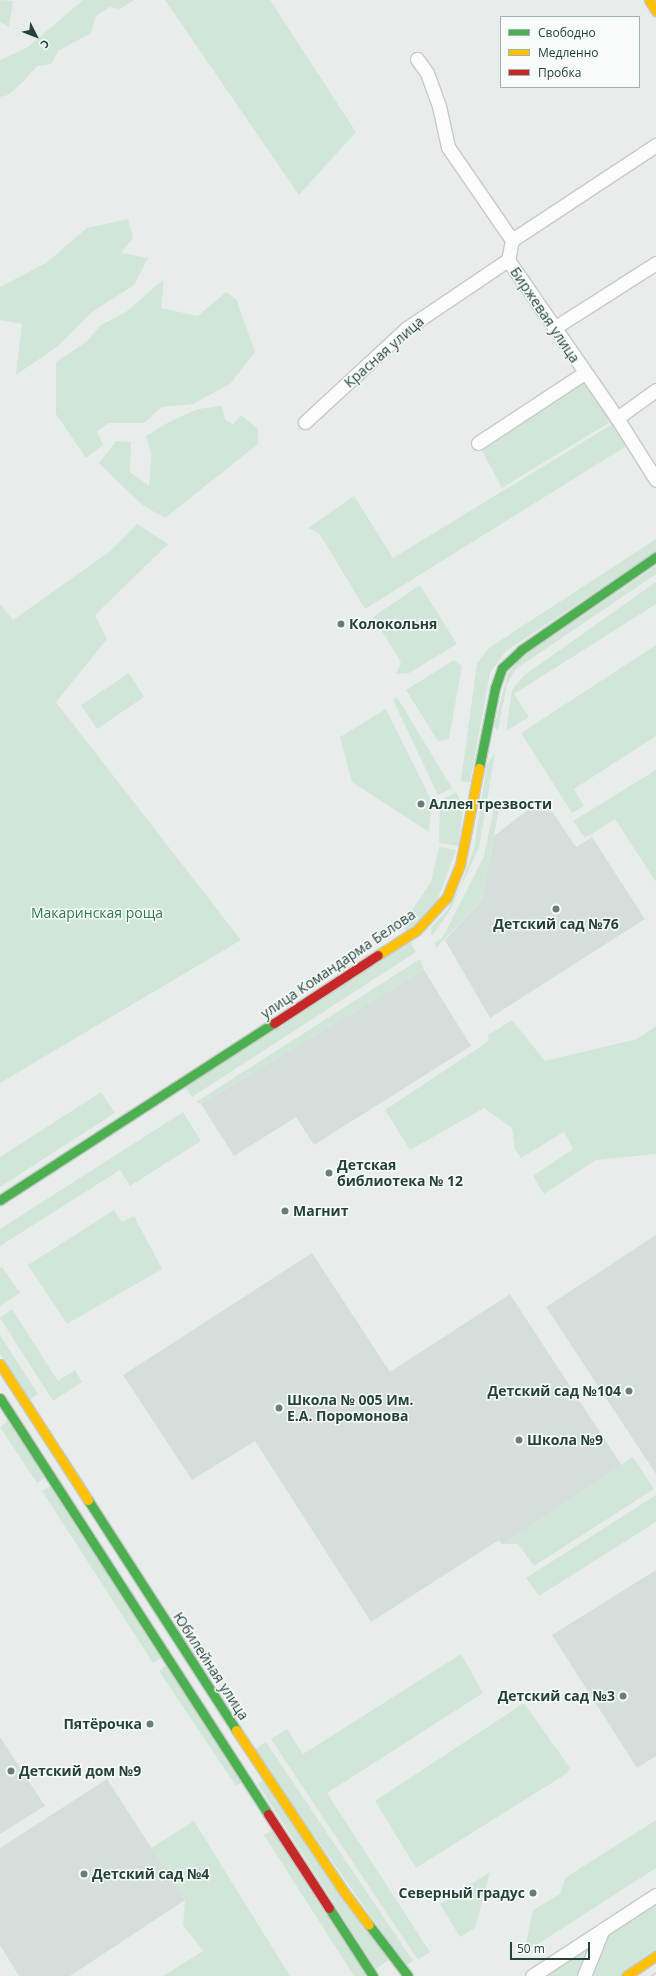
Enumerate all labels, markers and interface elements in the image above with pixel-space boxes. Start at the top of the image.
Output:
north arrow [16,16,56,56]
legend [500,16,640,88]
text: Свободно [538,24,596,41]
text: С [37,37,53,52]
text: Медленно [538,44,598,61]
text: Пробка [538,64,581,81]
street label: Биржевая улица [507,264,583,366]
street label: Красная улица [341,313,427,391]
place label: Колокольня [349,616,437,632]
marker: Колокольня [336,619,346,629]
place label: Аллея трезвости [429,796,552,812]
marker: Аллея трезвости [416,799,426,809]
marker: Детский сад №76 [551,904,561,914]
park label: Макаринская роща [31,905,163,921]
street label: улица Командарма Белова [258,906,418,1022]
place label: Детский сад №76 [493,916,619,932]
place label: Детская библиотека № 12 [337,1157,463,1190]
marker: Детская библиотека № 12 [324,1168,334,1178]
place label: Магнит [293,1203,348,1219]
marker: Магнит [280,1206,290,1216]
place label: Детский сад №104 [488,1383,621,1399]
marker: Детский сад №104 [624,1386,634,1396]
place label: Школа № 005 Им. Е.А. Поромонова [287,1392,414,1424]
marker: Школа № 005 Им. Е.А. Поромонова [274,1403,284,1413]
place label: Школа №9 [527,1432,603,1448]
marker: Школа №9 [514,1435,524,1445]
street label: Юбилейная улица [170,1609,252,1723]
place label: Детский сад №3 [498,1688,615,1704]
marker: Детский сад №3 [618,1691,628,1701]
place label: Пятёрочка [63,1716,142,1732]
marker: Пятёрочка [145,1719,155,1729]
place label: Детский дом №9 [19,1763,141,1779]
marker: Детский дом №9 [6,1766,16,1776]
place label: Детский сад №4 [92,1866,209,1882]
marker: Детский сад №4 [79,1869,89,1879]
place label: Северный градус [399,1885,525,1901]
marker: Северный градус [528,1888,538,1898]
scale bar [512,1934,592,1960]
text: 50 m [517,1940,545,1957]

